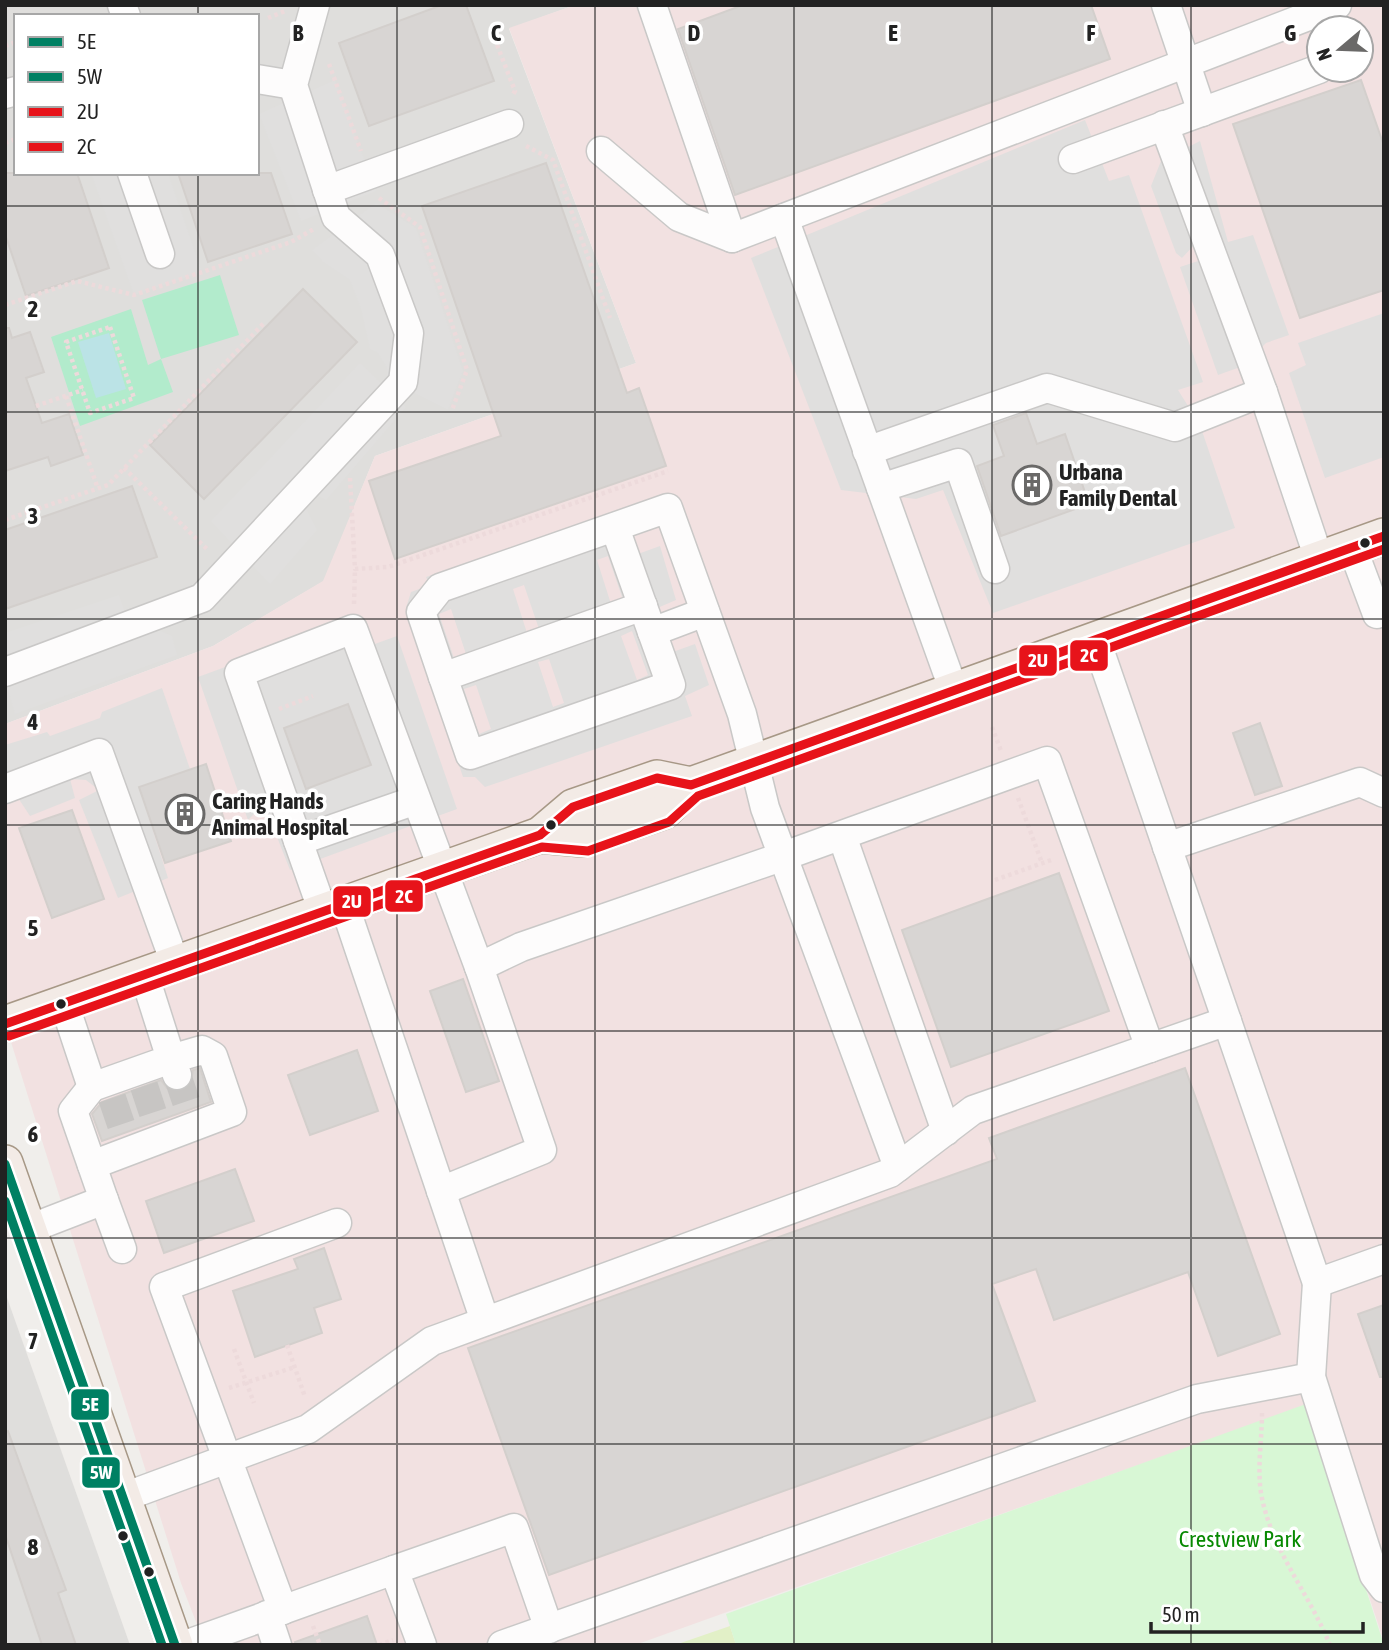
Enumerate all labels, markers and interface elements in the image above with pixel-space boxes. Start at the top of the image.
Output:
legend [14,14,259,175]
north arrow [1305,14,1375,84]
text: B [293,20,304,46]
text: C [491,20,502,46]
text: D [688,20,701,46]
text: E [888,20,898,46]
text: F [1086,20,1096,46]
text: G [1284,20,1296,46]
text: 5E [77,29,96,53]
text: N [1312,46,1336,63]
text: 5W [77,64,103,88]
text: 2U [77,99,99,123]
text: 2C [77,134,97,158]
text: 2 [28,296,38,322]
place label: Urbana Family Dental [1059,459,1178,511]
building icon: Urbana Family Dental [1011,464,1053,506]
text: 3 [28,503,38,529]
unlabelled marker [1358,536,1372,550]
line badge: 2C [1069,639,1109,672]
line badge: 2U [1018,644,1058,677]
text: 2C [1080,644,1098,666]
text: 2U [1028,649,1048,671]
text: 4 [27,709,39,735]
place label: Caring Hands Animal Hospital [211,788,349,840]
building icon: Caring Hands Animal Hospital [164,793,206,835]
unlabelled marker [544,818,558,832]
line badge: 2C [384,879,424,913]
line badge: 2U [332,885,372,918]
text: 2C [395,885,413,907]
text: 2U [342,890,362,912]
text: 5 [28,915,39,941]
unlabelled marker [54,997,68,1011]
text: 6 [28,1121,39,1147]
text: 7 [28,1328,38,1354]
line badge: 5E [70,1388,110,1421]
text: 5E [81,1393,99,1415]
line badge: 5W [81,1456,121,1489]
text: 5W [90,1461,113,1483]
park label: Crestview Park [1179,1526,1301,1552]
unlabelled marker [116,1529,130,1543]
text: 8 [28,1534,39,1560]
unlabelled marker [142,1565,156,1579]
scale bar [1151,1590,1363,1634]
text: 50 m [1162,1602,1200,1626]

